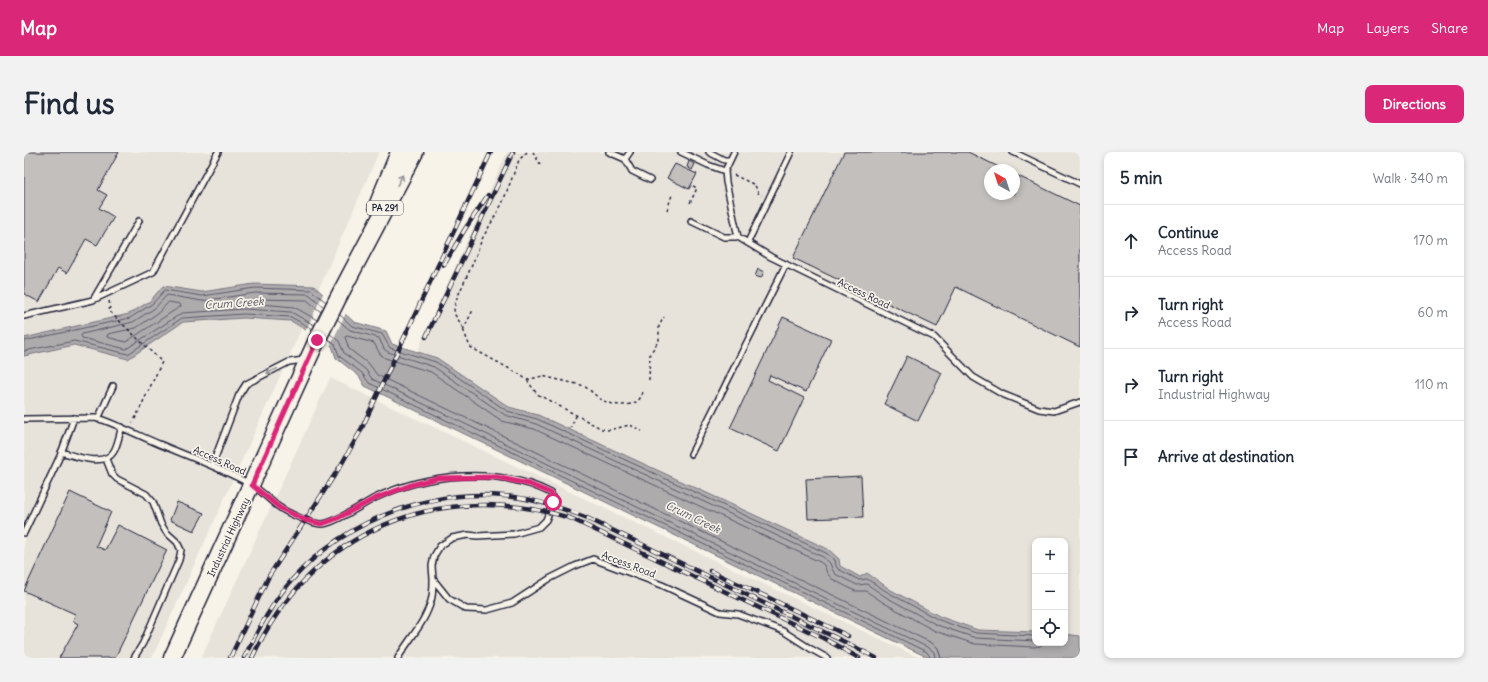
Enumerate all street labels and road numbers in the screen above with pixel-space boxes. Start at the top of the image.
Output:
road number: PA 291 [367,201,403,215]
street label: Access Road [835,275,892,312]
street label: Access Road [191,443,248,478]
street label: Industrial Highway [204,495,253,579]
street label: Access Road [600,548,658,581]

